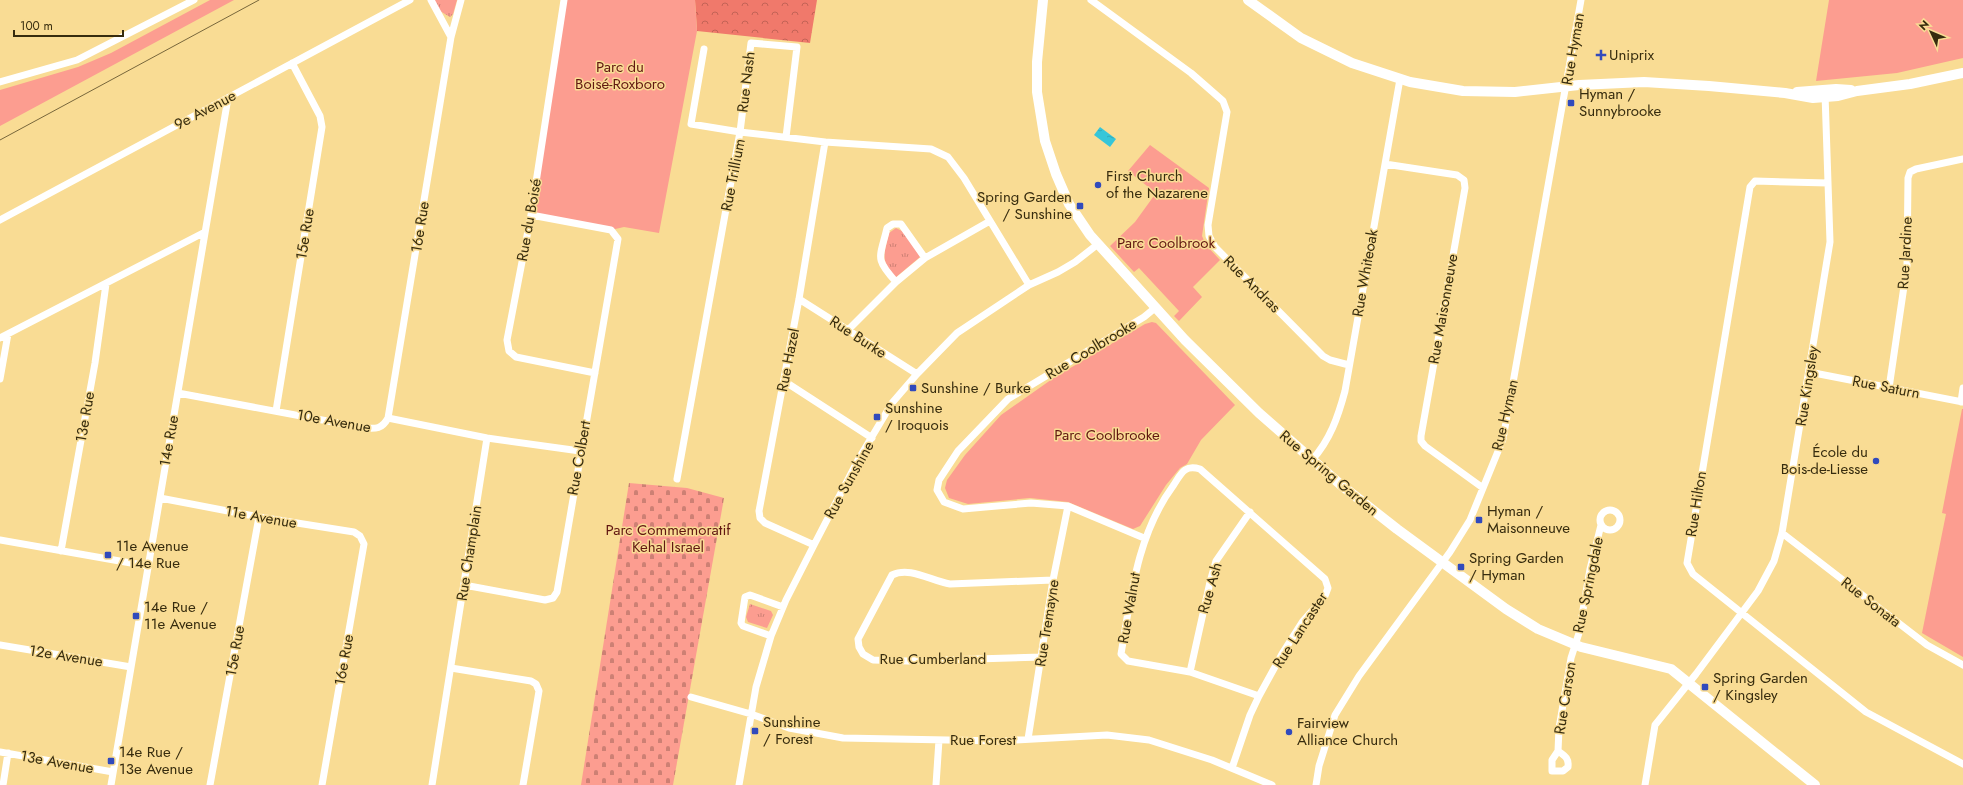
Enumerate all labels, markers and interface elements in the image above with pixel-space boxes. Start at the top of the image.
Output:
street label: Rue Hyman [1556,11,1590,87]
scale bar [14,12,123,38]
north arrow [1911,12,1951,52]
text: N [1915,16,1933,34]
text: 100 m [20,17,53,35]
place label: Uniprix [1609,44,1655,66]
street label: Rue Nash [731,50,761,114]
marker: Uniprix [1596,50,1606,60]
park label: Parc du Boisé-Roxboro [575,56,665,95]
place label: Hyman / Sunnybrooke [1579,83,1662,122]
street label: 9e Avenue [170,84,240,135]
marker: Hyman / Sunnybrooke [1566,98,1576,108]
street label: Rue Trillium [715,137,751,213]
place label: First Church of the Nazarene [1106,165,1208,204]
street label: Rue du Boisé [511,177,547,263]
marker: First Church of the Nazarene [1093,180,1103,190]
place label: Spring Garden / Sunshine [977,186,1072,225]
street label: 16e Rue [405,200,435,254]
marker: Spring Garden / Sunshine [1075,201,1085,211]
street label: 15e Rue [290,207,320,261]
street label: Rue Jardine [1892,216,1918,290]
street label: Rue Whiteoak [1346,227,1384,318]
park label: Parc Coolbrook [1117,232,1215,254]
street label: Rue Andras [1218,250,1286,318]
street label: Rue Maisonneuve [1422,252,1464,366]
street label: Rue Burke [825,310,891,364]
street label: Rue Coolbrooke [1041,313,1141,385]
street label: Rue Hazel [771,326,805,394]
street label: Rue Kingsley [1790,344,1824,428]
street label: Rue Saturn [1850,370,1922,404]
place label: Sunshine / Burke [921,377,1031,399]
street label: Rue Hyman [1486,377,1524,453]
marker: Sunshine / Burke [908,383,918,393]
street label: 13e Rue [70,390,100,444]
place label: Sunshine / Iroquois [885,397,949,436]
street label: 10e Avenue [295,404,373,438]
marker: Sunshine / Iroquois [872,412,882,422]
street label: 14e Rue [154,413,184,468]
street label: Rue Colbert [562,419,596,497]
park label: Parc Coolbrooke [1054,424,1160,446]
street label: Rue Spring Garden [1275,425,1383,521]
street label: Rue Sunshine [819,437,880,523]
place label: École du Bois-de-Liesse [1781,441,1868,480]
marker: École du Bois-de-Liesse [1871,456,1881,466]
street label: Rue Hilton [1680,470,1712,538]
street label: 11e Avenue [223,500,299,534]
place label: Hyman / Maisonneuve [1487,500,1570,539]
street label: Rue Champlain [451,504,487,602]
marker: Hyman / Maisonneuve [1474,515,1484,525]
park label: Parc Commemoratif Kehal Israel [605,519,731,558]
place label: 11e Avenue / 14e Rue [116,535,189,574]
street label: Rue Springdale [1567,535,1609,635]
place label: Spring Garden / Hyman [1469,547,1564,586]
marker: 11e Avenue / 14e Rue [103,550,113,560]
street label: Rue Ash [1192,560,1228,616]
marker: Spring Garden / Hyman [1456,562,1466,572]
street label: Rue Walnut [1112,570,1146,645]
street label: Rue Sonata [1836,572,1906,632]
street label: Rue Tremayne [1029,578,1065,668]
street label: Rue Lancaster [1267,587,1333,673]
place label: 14e Rue / 11e Avenue [144,596,217,635]
marker: 14e Rue / 11e Avenue [131,611,141,621]
street label: 15e Rue [220,623,250,678]
street label: 16e Rue [329,632,359,687]
street label: 12e Avenue [28,639,105,673]
street label: Rue Cumberland [880,648,986,670]
street label: Rue Carson [1548,660,1582,736]
place label: Spring Garden / Kingsley [1713,667,1808,706]
marker: Spring Garden / Kingsley [1700,682,1710,692]
place label: Sunshine / Forest [763,711,821,750]
place label: Fairview Alliance Church [1297,712,1398,751]
marker: Sunshine / Forest [750,726,760,736]
marker: Fairview Alliance Church [1284,727,1294,737]
street label: Rue Forest [950,729,1016,751]
place label: 14e Rue / 13e Avenue [119,741,193,780]
street label: 13e Avenue [19,745,96,779]
marker: 14e Rue / 13e Avenue [106,756,116,766]

